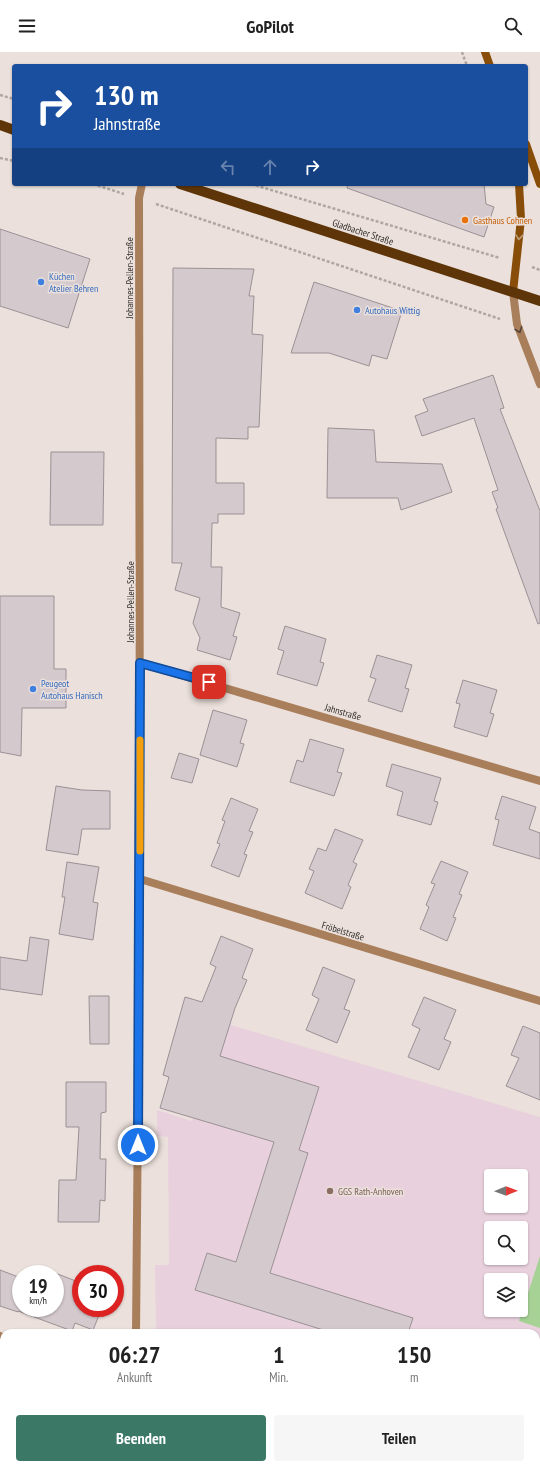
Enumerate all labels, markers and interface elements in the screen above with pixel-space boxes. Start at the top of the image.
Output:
icon: menu [16,15,38,37]
text: GoPilot [246,15,294,38]
icon: search [502,15,524,37]
text: 130 m [94,76,158,113]
icon: right [28,80,80,132]
text: Jahnstraße [94,112,161,135]
icon: left [217,156,239,178]
icon: ahead [259,156,281,178]
icon: right [301,156,323,178]
place label: Gasthaus Cohnen [473,214,532,227]
marker: Gasthaus Cohnen [460,215,470,225]
street label: Gladbacher Straße [331,216,395,248]
one-way arrow [515,234,524,240]
street label: Johannes-Pellen-Straße [123,237,136,320]
place label: Küchen Atelier Behren [49,270,98,295]
marker: Küchen Atelier Behren [36,277,46,287]
place label: Autohaus Wittig [365,304,420,317]
marker: Autohaus Wittig [352,305,362,315]
one-way arrow [515,327,523,334]
street label: Johannes-Pellen-Straße [124,561,137,644]
pin [192,665,226,699]
icon: arrive [198,671,220,693]
place label: Peugeot Autohaus Hanisch [41,677,103,702]
marker: Peugeot Autohaus Hanisch [28,684,38,694]
street label: Jahnstraße [322,700,363,723]
street label: Fröbelstraße [320,918,366,944]
position arrow [117,1124,159,1166]
north arrow [484,1169,528,1213]
map controls [484,1169,528,1317]
place label: GGS Rath-Anhoven [338,1185,403,1198]
marker: GGS Rath-Anhoven [325,1186,335,1196]
button: search [484,1221,528,1265]
speed limit sign: 30 [72,1265,124,1317]
text: 19 [28,1273,48,1299]
button: layers [484,1273,528,1317]
text: km/h [29,1294,47,1307]
text: 06:27 [109,1339,161,1370]
text: 1 [273,1339,284,1370]
text: 150 [397,1339,431,1370]
text: Ankunft [117,1369,152,1386]
text: Min. [269,1369,288,1386]
text: m [410,1369,418,1386]
button: Beenden [16,1415,266,1461]
button: Teilen [274,1415,524,1461]

